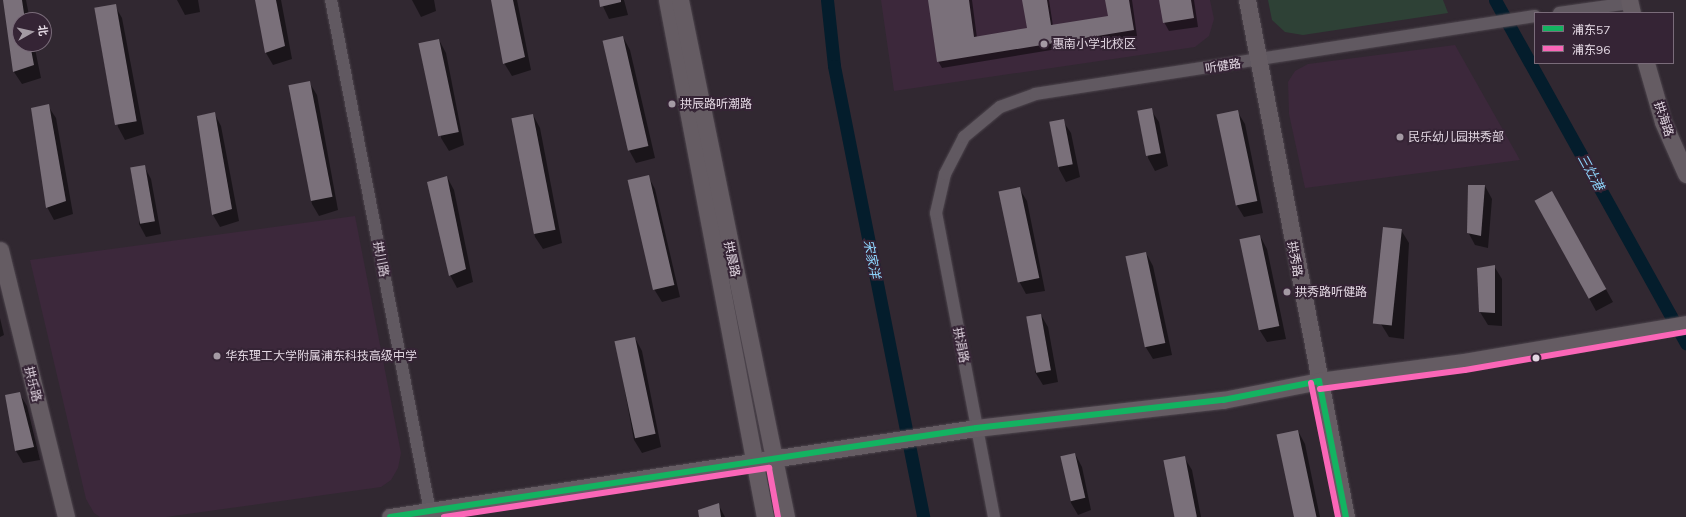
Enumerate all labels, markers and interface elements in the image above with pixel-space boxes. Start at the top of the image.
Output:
north arrow [12,12,52,52]
legend [1534,12,1674,64]
text: 浦东57 [1572,22,1610,37]
text: 北 [35,24,51,37]
place label: 惠南小学北校区 [1052,37,1136,51]
marker: 惠南小学北校区 [1039,39,1049,49]
text: 浦东96 [1572,42,1610,57]
street label: 听健路 [1204,56,1242,76]
place label: 拱辰路听潮路 [680,97,752,111]
marker: 拱辰路听潮路 [667,99,677,109]
street label: 拱海路 [1651,100,1677,138]
place label: 民乐幼儿园拱秀部 [1408,130,1504,144]
marker: 民乐幼儿园拱秀部 [1395,132,1405,142]
water label: 三灶港 [1575,151,1607,193]
water label: 宋家洋 [861,238,883,280]
street label: 拱川路 [370,240,392,278]
street label: 拱晨路 [721,240,743,278]
street label: 拱秀路 [1285,240,1305,278]
place label: 拱秀路听健路 [1295,285,1367,299]
marker: 拱秀路听健路 [1282,287,1292,297]
street label: 拱涓路 [950,326,972,364]
place label: 华东理工大学附属浦东科技高级中学 [225,349,417,363]
marker: 华东理工大学附属浦东科技高级中学 [212,351,222,361]
unlabelled marker [1531,353,1541,363]
street label: 拱乐路 [22,365,44,403]

